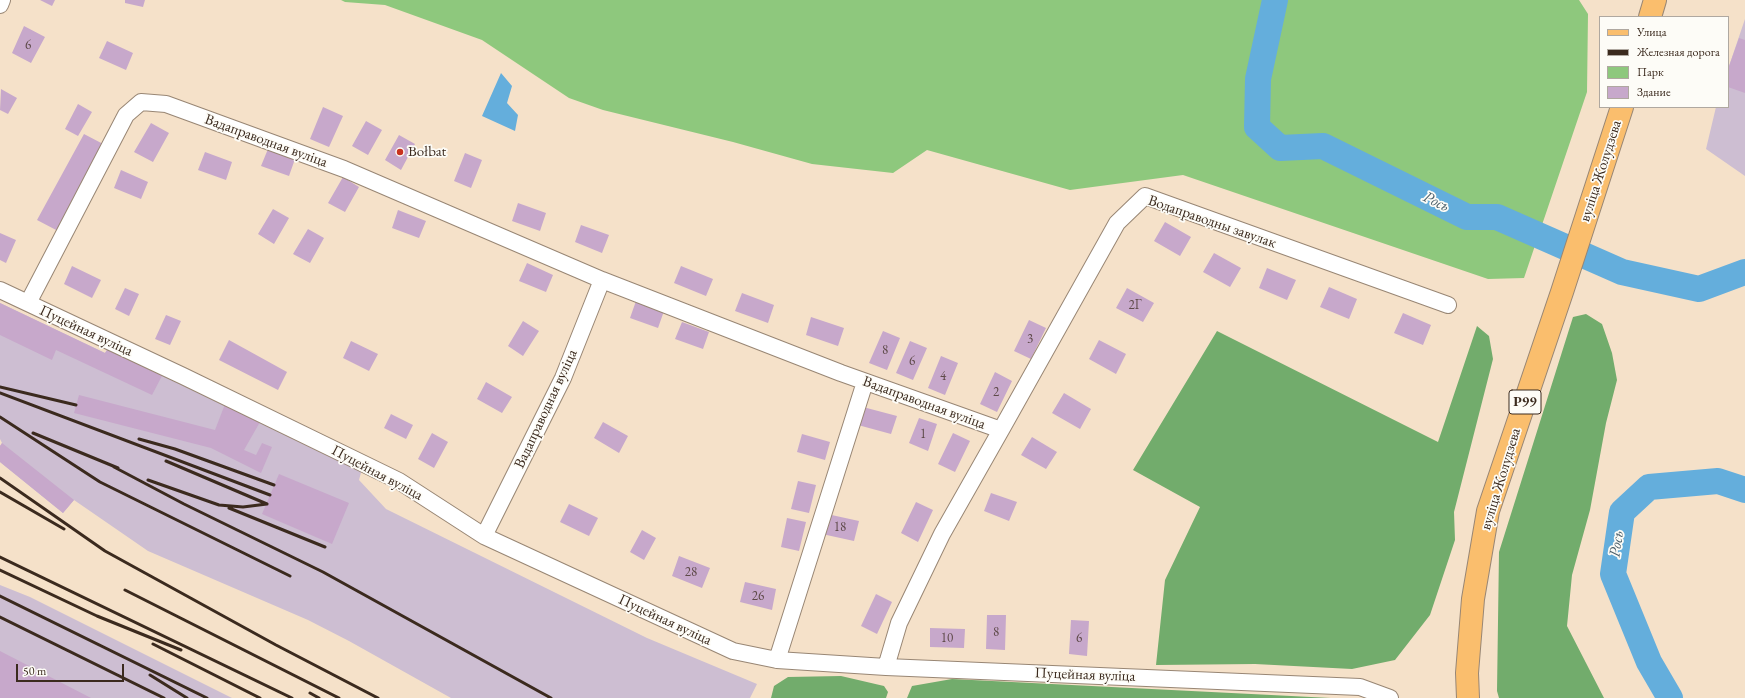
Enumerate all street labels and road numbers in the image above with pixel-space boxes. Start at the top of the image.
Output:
street label: Вадаправодная вуліца [202,110,330,172]
street label: вуліца Жолудзева [1576,118,1626,224]
street label: Водаправодны завулак [1146,192,1278,252]
street label: Пуцейная вуліца [36,302,136,360]
street label: Вадаправодная вуліца [511,347,581,471]
street label: Вадаправодная вуліца [860,372,988,434]
road number: Р99 [1509,390,1541,414]
street label: вуліца Жолудзева [1477,426,1525,532]
street label: Пуцейная вуліца [328,441,426,505]
street label: Пуцейная вуліца [615,591,715,649]
street label: Пуцейная вуліца [1034,664,1136,686]

